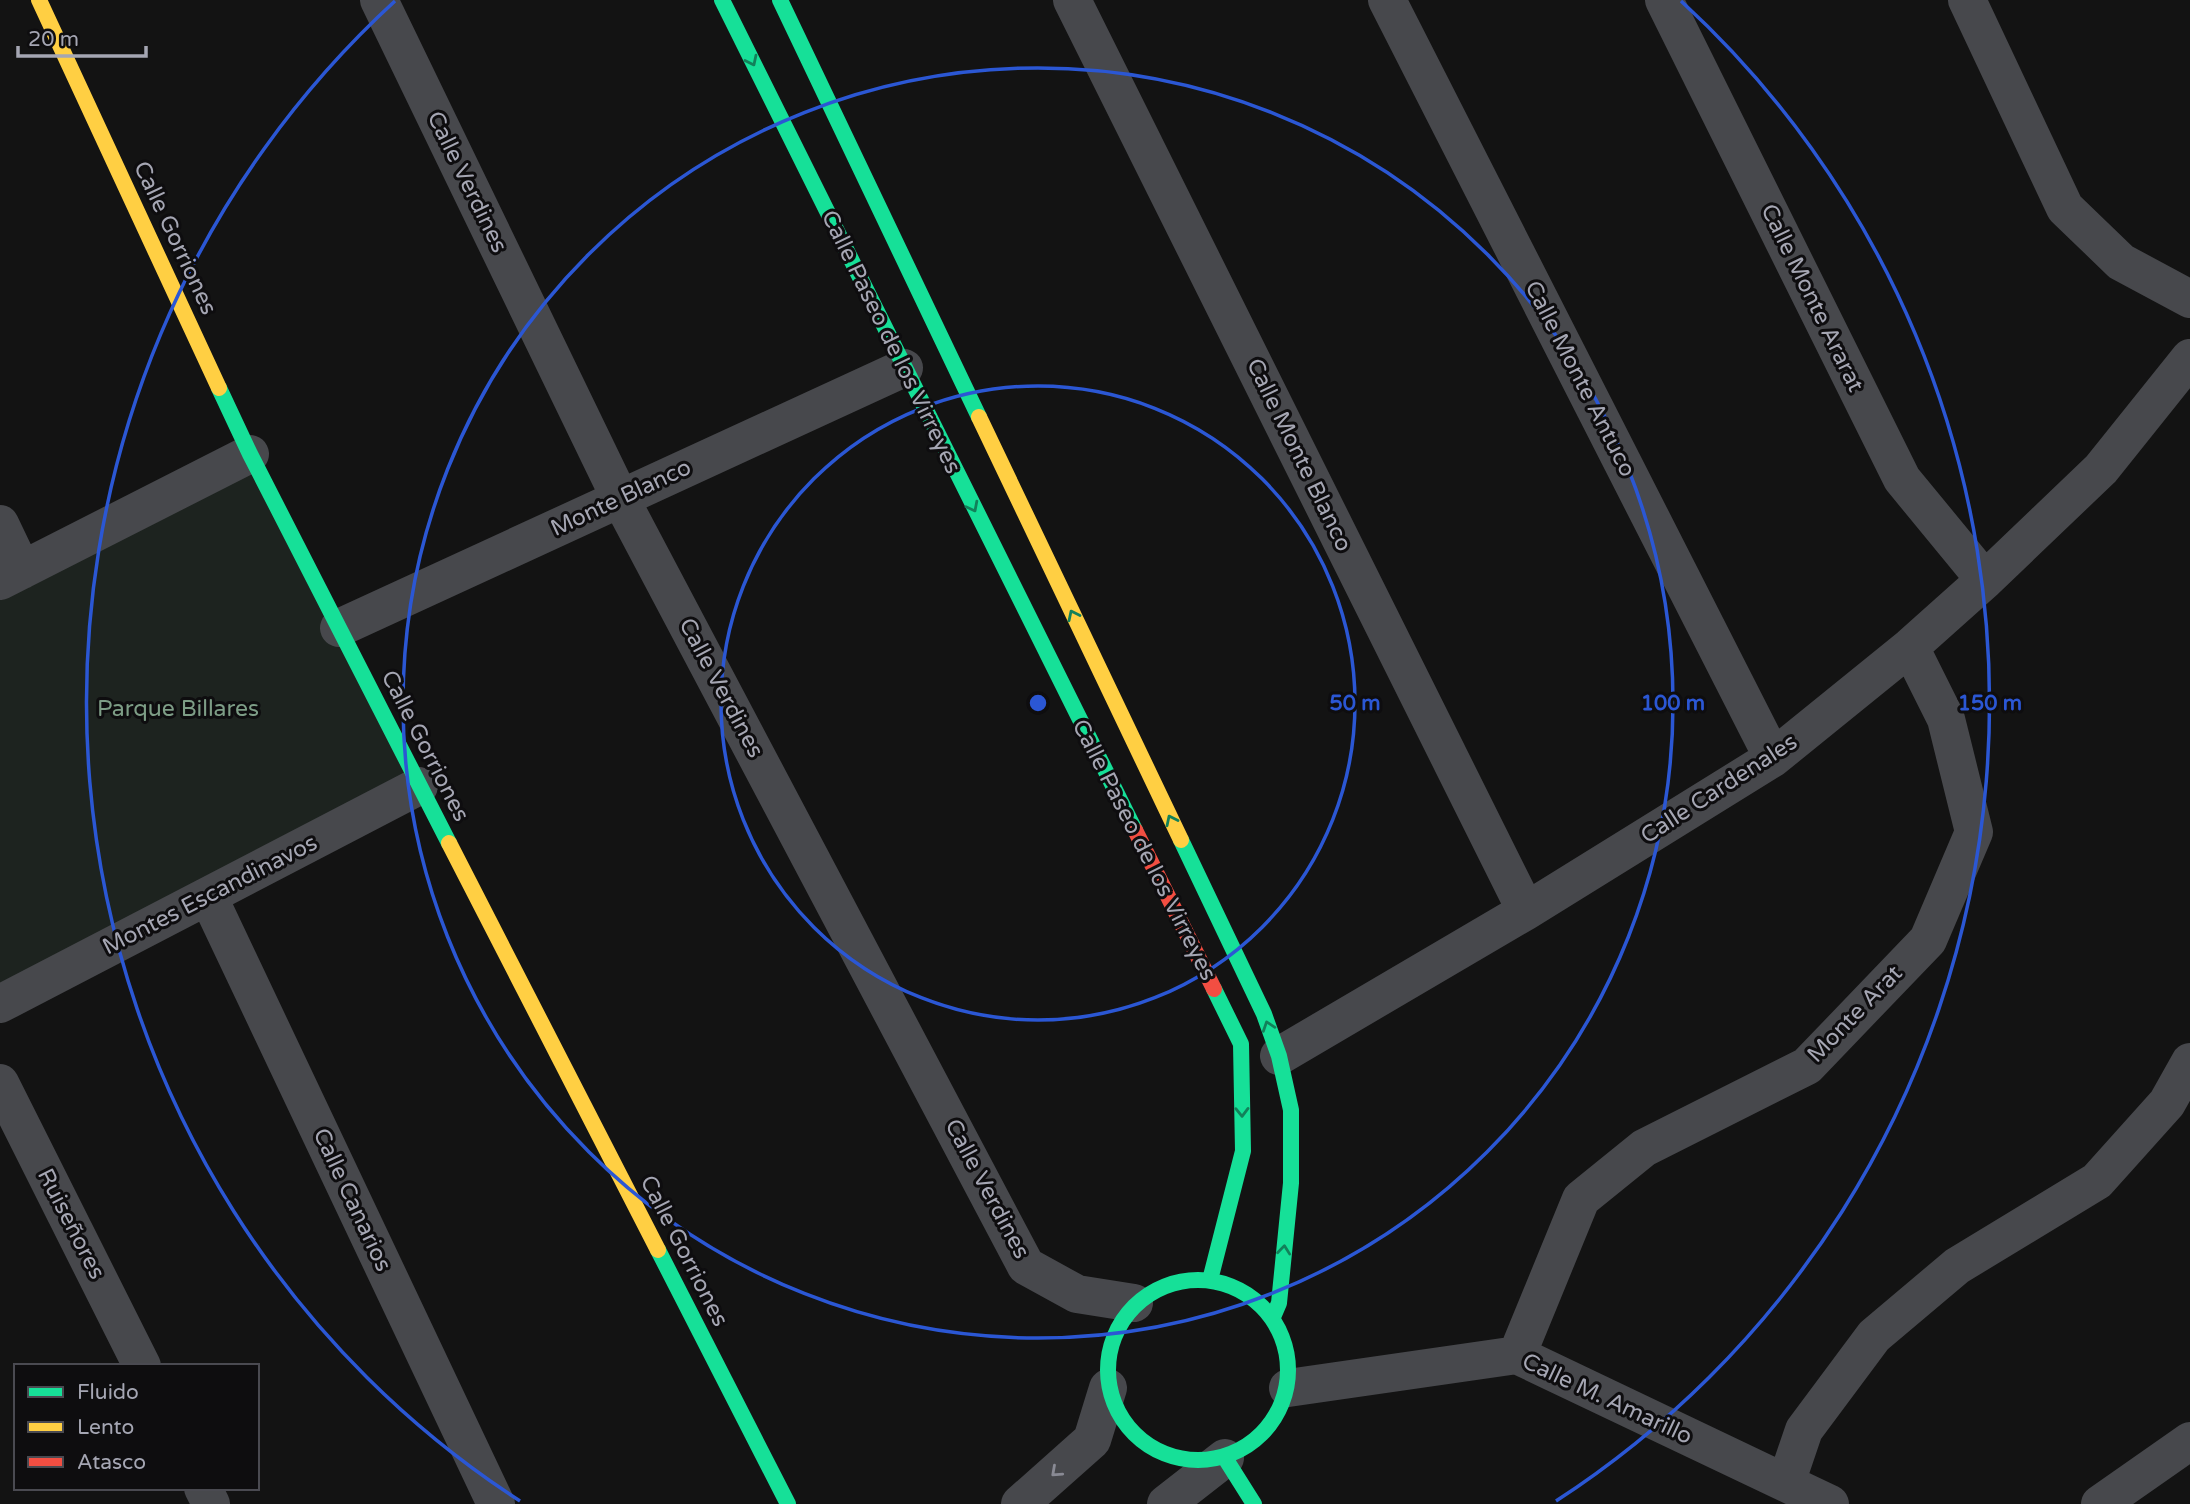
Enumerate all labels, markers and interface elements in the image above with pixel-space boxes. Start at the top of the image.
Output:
scale bar [18,14,145,58]
text: 20 m [28,27,79,52]
one-way arrow [744,54,758,66]
street label: Calle Verdines [421,107,513,257]
street label: Calle Gorriones [127,157,223,319]
street label: Calle Monte Ararat [1754,199,1870,397]
street label: Calle Paseo de los Virreyes [815,206,967,478]
street label: Calle Monte Antuco [1518,276,1642,482]
street label: Calle Monte Blanco [1240,354,1358,556]
street label: Monte Blanco [546,453,696,543]
one-way arrow [964,500,978,512]
one-way arrow [1068,610,1082,622]
street label: Calle Verdines [673,614,769,762]
street label: Calle Gorriones [375,666,475,826]
centre of rings [1026,691,1050,715]
text: 50 m [1329,691,1381,716]
text: 100 m [1641,691,1705,716]
text: 150 m [1958,691,2022,716]
park label: Parque Billares [97,695,259,723]
street label: Calle Paseo de los Virreyes [1066,715,1222,985]
street label: Calle Cardenales [1635,728,1803,850]
one-way arrow [1166,815,1180,827]
street label: Montes Escandinavos [98,829,322,961]
street label: Monte Arat [1802,959,1908,1069]
one-way arrow [1262,1021,1276,1033]
one-way arrow [1235,1107,1250,1118]
street label: Calle Verdines [939,1115,1035,1263]
street label: Calle Canarios [307,1124,397,1276]
street label: Ruiseñores [31,1164,111,1284]
street label: Calle Gorriones [634,1171,734,1331]
one-way arrow [1276,1244,1291,1255]
street label: Calle M. Amarillo [1517,1347,1697,1451]
legend [14,1364,259,1490]
text: Fluido [77,1380,139,1405]
text: Lento [77,1415,134,1440]
text: Atasco [77,1450,146,1475]
one-way arrow [1051,1464,1064,1476]

